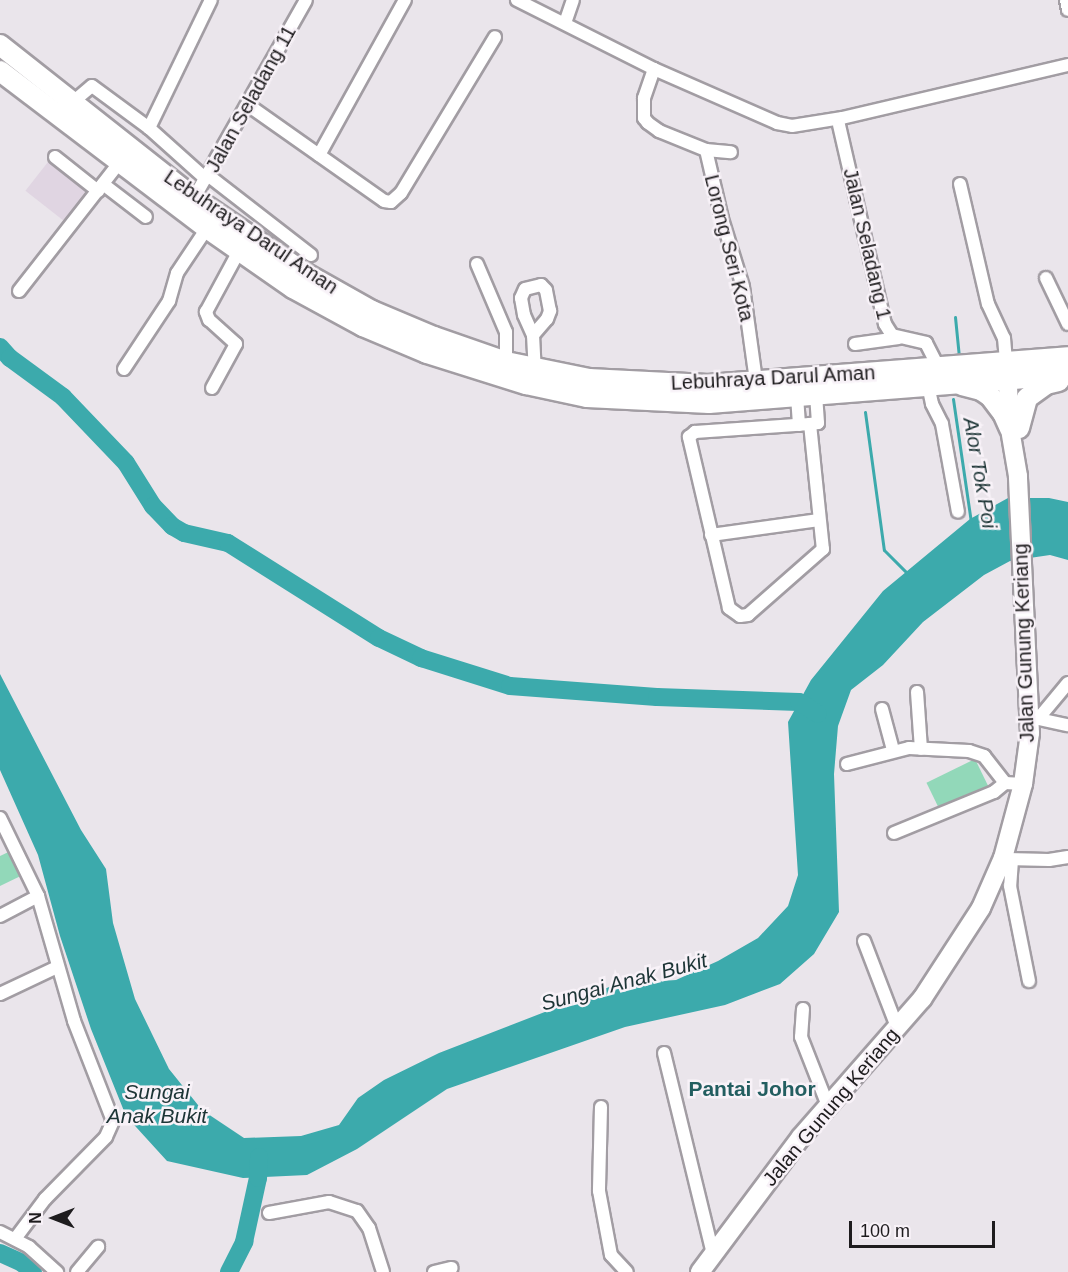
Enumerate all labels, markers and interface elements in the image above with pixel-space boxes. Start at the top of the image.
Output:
street label: Jalan Seladang 11 [201,21,301,177]
street label: Lebuhraya Darul Aman [159,165,343,299]
street label: Jalan Seladang 1 [838,166,896,322]
street label: Lorong Seri Kota [699,172,759,324]
street label: Lebuhraya Darul Aman [670,361,876,395]
water label: Alor Tok Poi [958,415,1002,531]
street label: Jalan Gunung Keriang [1009,543,1039,743]
water label: Sungai Anak Bukit [538,948,710,1016]
street label: Jalan Gunung Keriang [758,1023,904,1191]
district label: Pantai Johor [688,1076,816,1102]
water label: Sungai Anak Bukit [107,1079,207,1129]
north arrow [24,1188,84,1248]
scale bar [852,1209,998,1247]
text: N [27,1212,44,1224]
text: 100 m [860,1221,910,1241]

